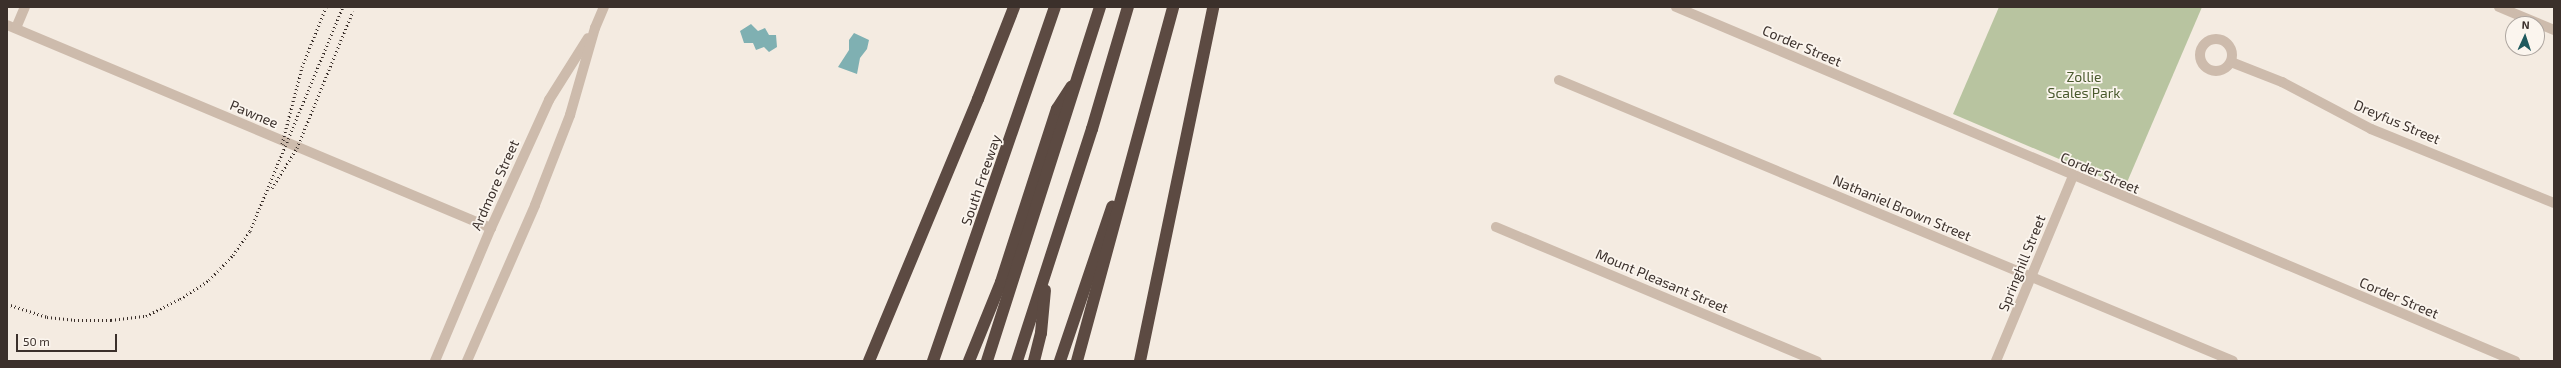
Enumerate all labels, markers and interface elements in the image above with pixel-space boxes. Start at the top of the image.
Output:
north arrow [2505,16,2545,56]
text: N [2521,18,2530,31]
street label: Corder Street [1760,22,1844,70]
park label: Zollie Scales Park [2048,69,2120,102]
street label: Pawnee [227,96,281,132]
street label: Dreyfus Street [2351,96,2443,148]
street label: South Freeway [958,132,1004,228]
street label: Ardmore Street [468,137,522,233]
street label: Corder Street [2058,149,2142,197]
street label: Nathaniel Brown Street [1830,171,1974,245]
street label: Springhill Street [1995,212,2049,314]
street label: Mount Pleasant Street [1593,245,1731,317]
street label: Corder Street [2357,274,2441,322]
scale bar [18,326,119,352]
text: 50 m [23,334,50,348]

